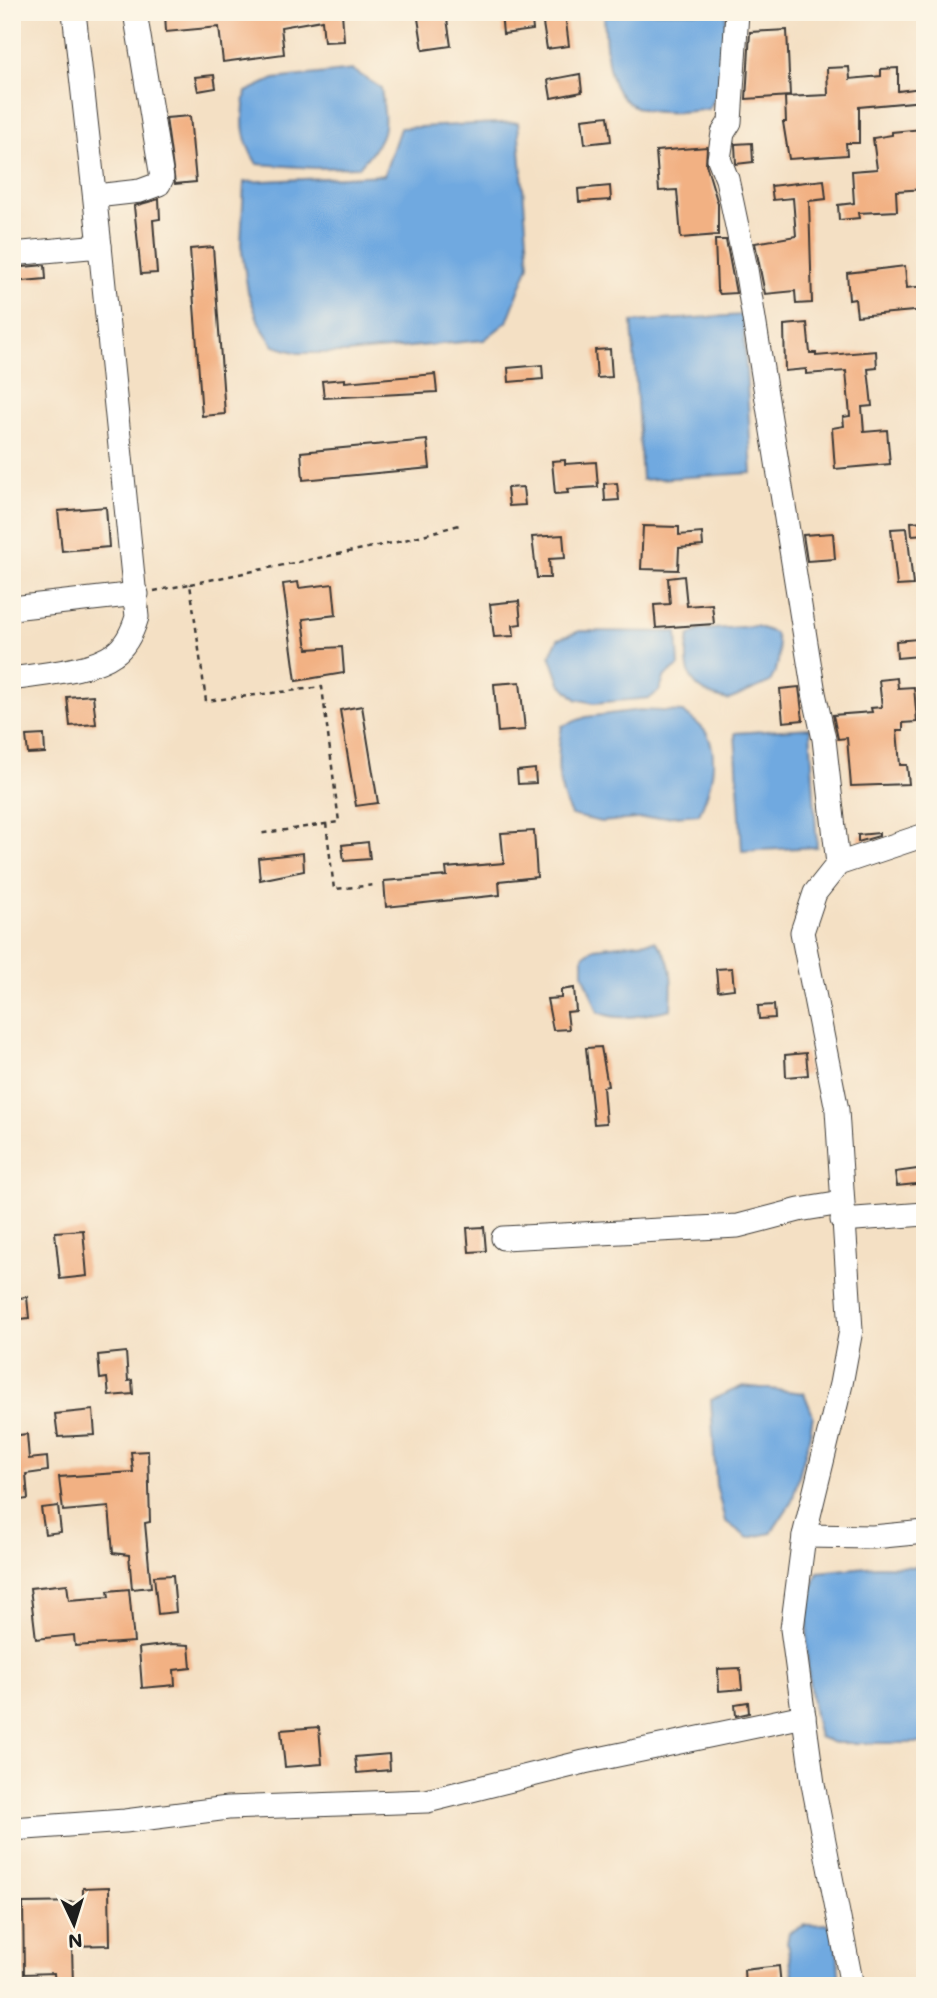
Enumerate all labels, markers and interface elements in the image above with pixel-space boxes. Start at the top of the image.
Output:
north arrow [38,1890,108,1960]
text: N [67,1928,83,1954]

